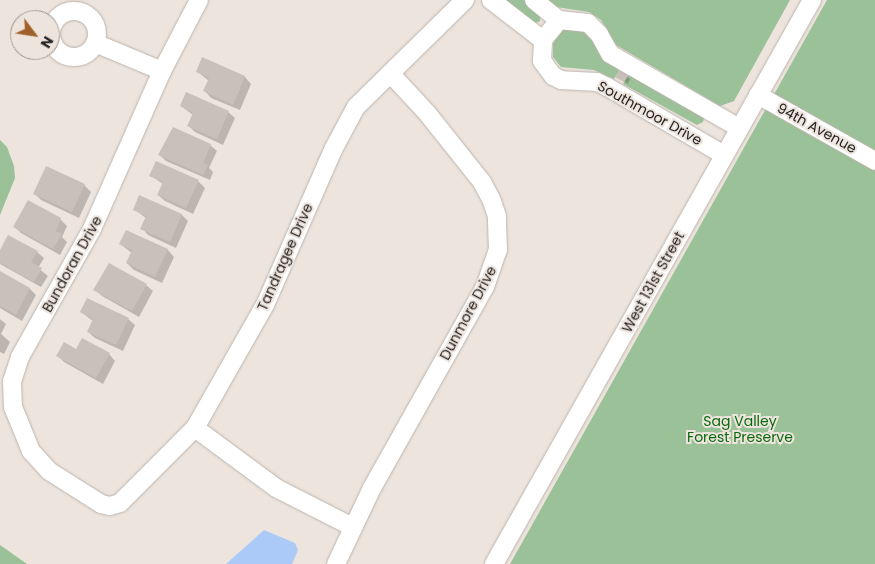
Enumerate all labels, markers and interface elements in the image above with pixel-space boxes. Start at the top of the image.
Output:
north arrow [10,10,60,60]
text: N [36,33,58,52]
street label: Southmoor Drive [595,77,705,149]
street label: 94th Avenue [774,99,860,157]
street label: Tandragee Drive [254,201,316,313]
street label: Bundoran Drive [39,213,105,315]
street label: West 131st Street [618,229,688,335]
street label: Dunmore Drive [436,263,500,363]
park label: Sag Valley Forest Preserve [687,413,793,446]

